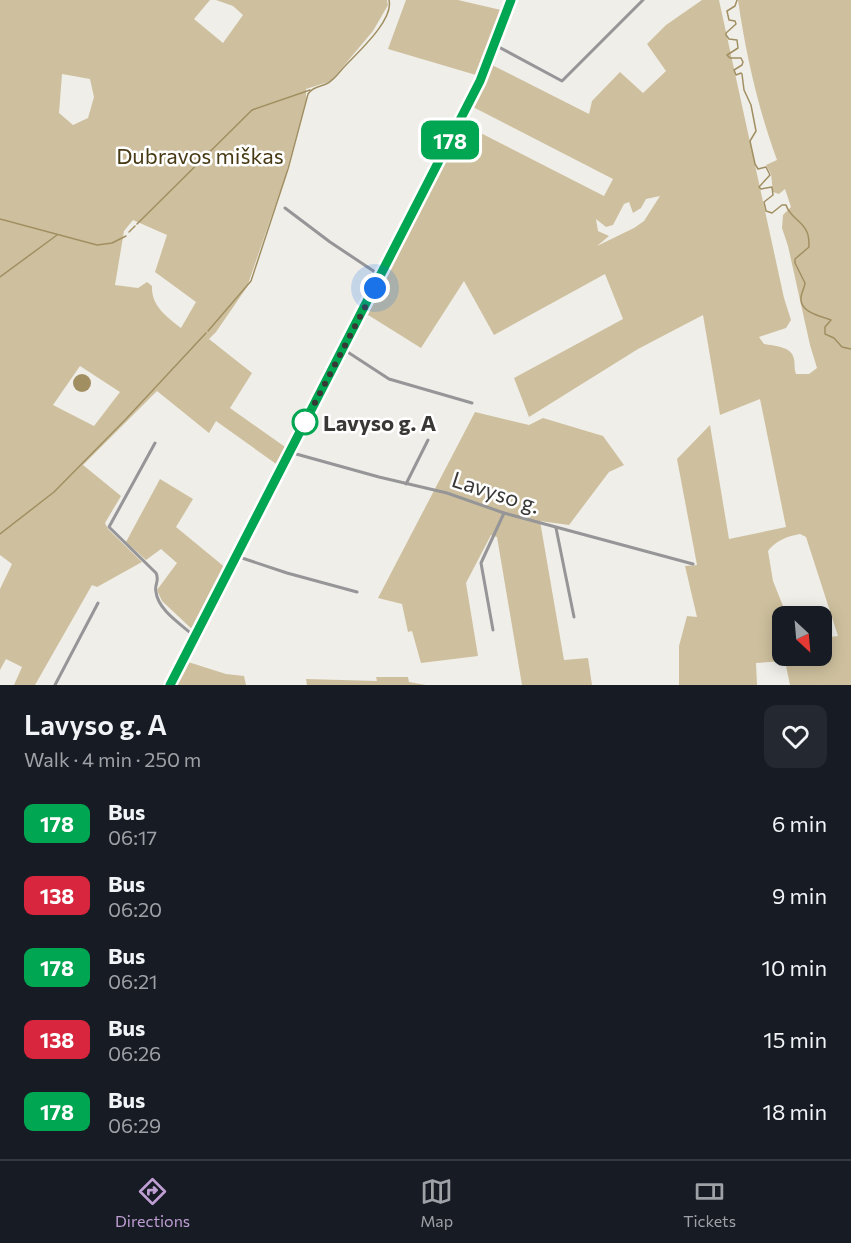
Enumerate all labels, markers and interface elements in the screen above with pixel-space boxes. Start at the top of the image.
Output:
line badge: 178 [416,120,484,160]
text: 178 [433,128,467,153]
park label: Dubravos miškas [116,142,284,169]
your location [360,273,390,303]
marker: Lavyso g. A [292,409,318,435]
place label: Lavyso g. A [323,409,437,436]
street label: Lavyso g. [449,465,543,519]
north arrow [772,606,832,666]
map controls [772,606,832,666]
button: heart [764,705,827,768]
text: Lavyso g. A [24,707,167,741]
text: Walk · 4 min · 250 m [24,747,201,771]
text: Bus [108,798,145,825]
text: 6 min [772,810,827,837]
text: 178 [40,811,74,836]
text: 06:17 [108,825,157,849]
text: Bus [108,870,145,897]
text: 9 min [772,882,827,909]
text: 138 [40,883,74,908]
text: 06:20 [108,897,162,921]
text: Bus [108,942,145,969]
text: 10 min [762,954,827,981]
text: 178 [40,955,74,980]
text: 06:21 [108,969,158,993]
text: Bus [108,1014,145,1041]
text: 15 min [763,1026,827,1053]
text: 138 [40,1027,74,1052]
text: 06:26 [108,1041,161,1065]
text: Bus [108,1086,145,1113]
text: 18 min [763,1098,827,1125]
text: 178 [40,1099,74,1124]
text: 06:29 [108,1113,161,1137]
tab: Directions [115,1175,190,1230]
tab: Map [420,1175,453,1230]
tab: Tickets [683,1175,736,1230]

